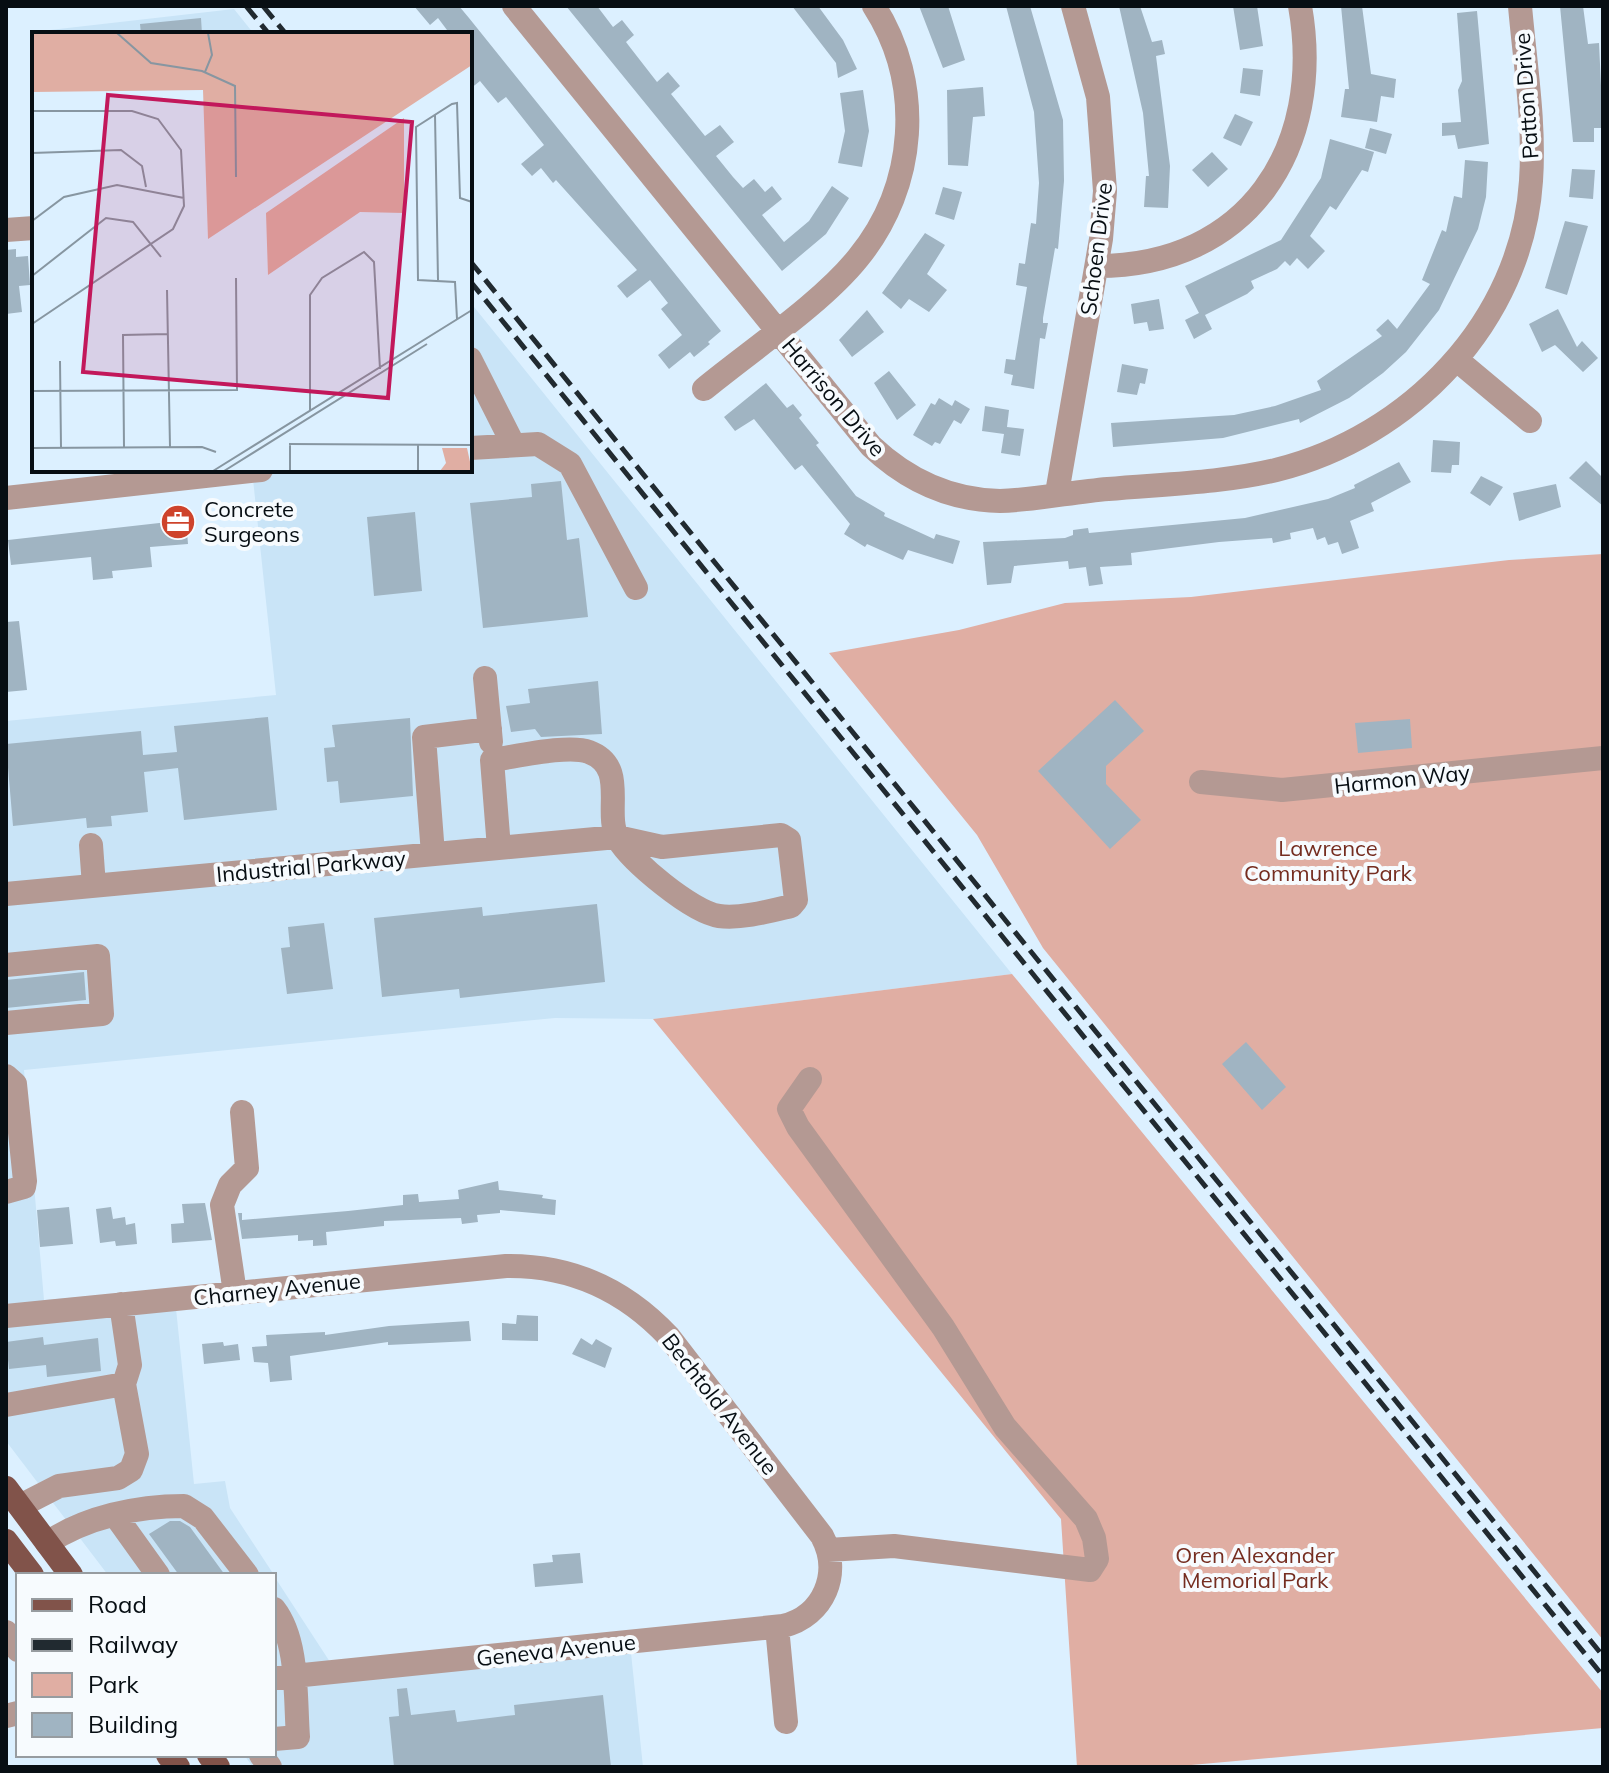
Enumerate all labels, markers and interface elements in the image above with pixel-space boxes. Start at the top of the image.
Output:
inset map [32,32,472,472]
street label: Patton Drive [1508,32,1544,160]
street label: Schoen Drive [1074,181,1118,317]
street label: Harrison Drive [776,332,892,462]
place label: Concrete Surgeons [204,495,300,548]
office icon: Concrete Surgeons [159,503,197,541]
street label: Harmon Way [1333,758,1472,800]
park label: Lawrence Community Park [1244,834,1413,887]
street label: Industrial Parkway [215,844,407,888]
street label: Charney Avenue [192,1266,362,1312]
street label: Bechtold Avenue [656,1328,784,1480]
park label: Oren Alexander Memorial Park [1175,1541,1335,1594]
legend [16,1573,276,1757]
text: Road [88,1589,147,1619]
street label: Geneva Avenue [475,1628,637,1672]
text: Railway [88,1629,178,1659]
text: Park [88,1669,139,1699]
text: Building [88,1709,178,1739]

